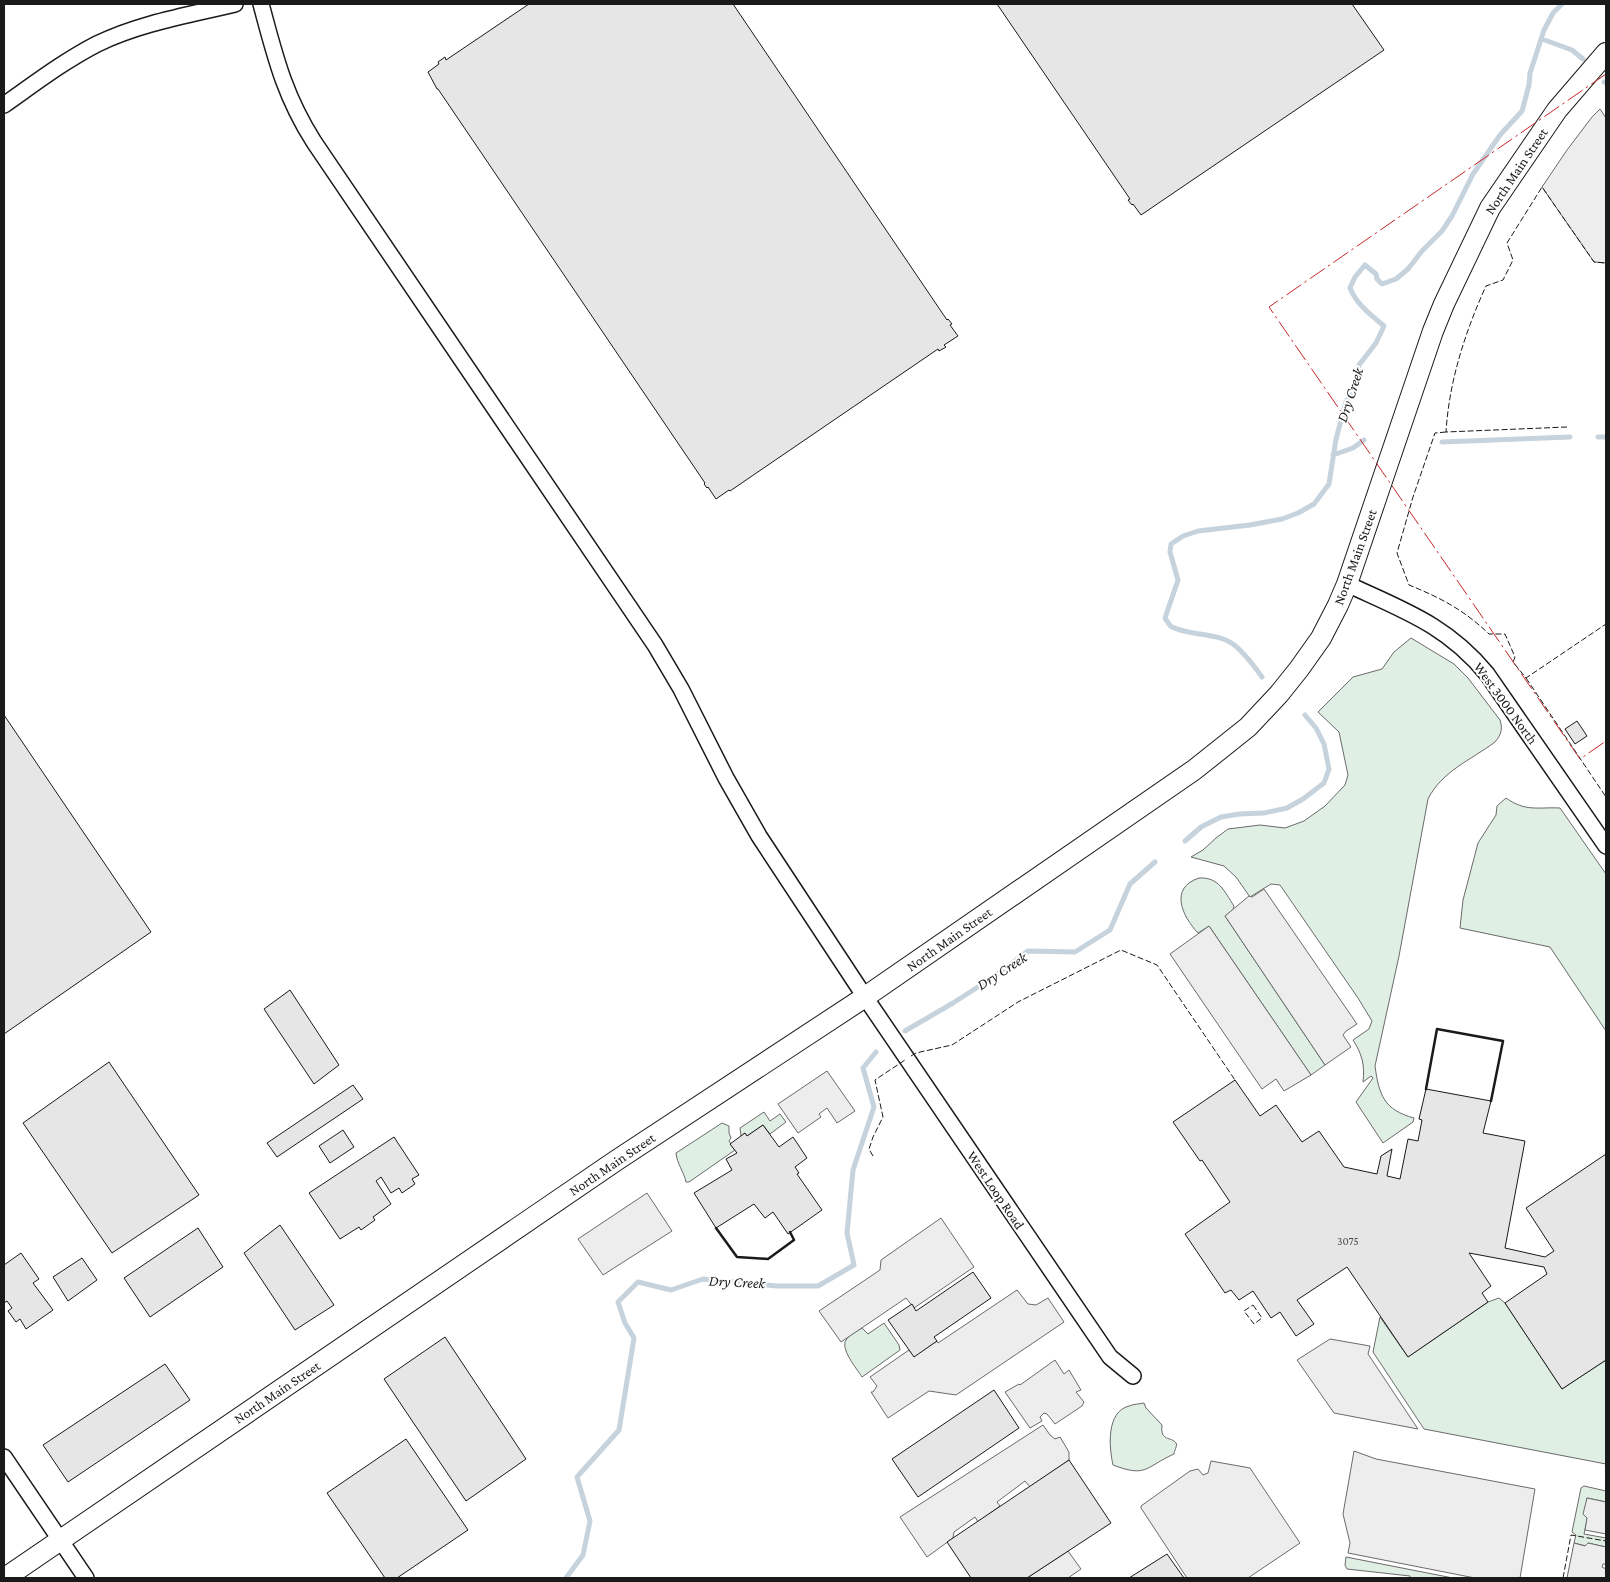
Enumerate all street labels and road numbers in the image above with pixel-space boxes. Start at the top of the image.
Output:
street label: North Main Street [1481,125,1551,217]
street label: North Main Street [1330,507,1380,607]
street label: West 3000 North [1471,659,1541,747]
street label: North Main Street [903,903,995,974]
street label: North Main Street [566,1129,658,1199]
street label: West Loop Road [964,1148,1028,1232]
street label: North Main Street [231,1357,323,1427]

